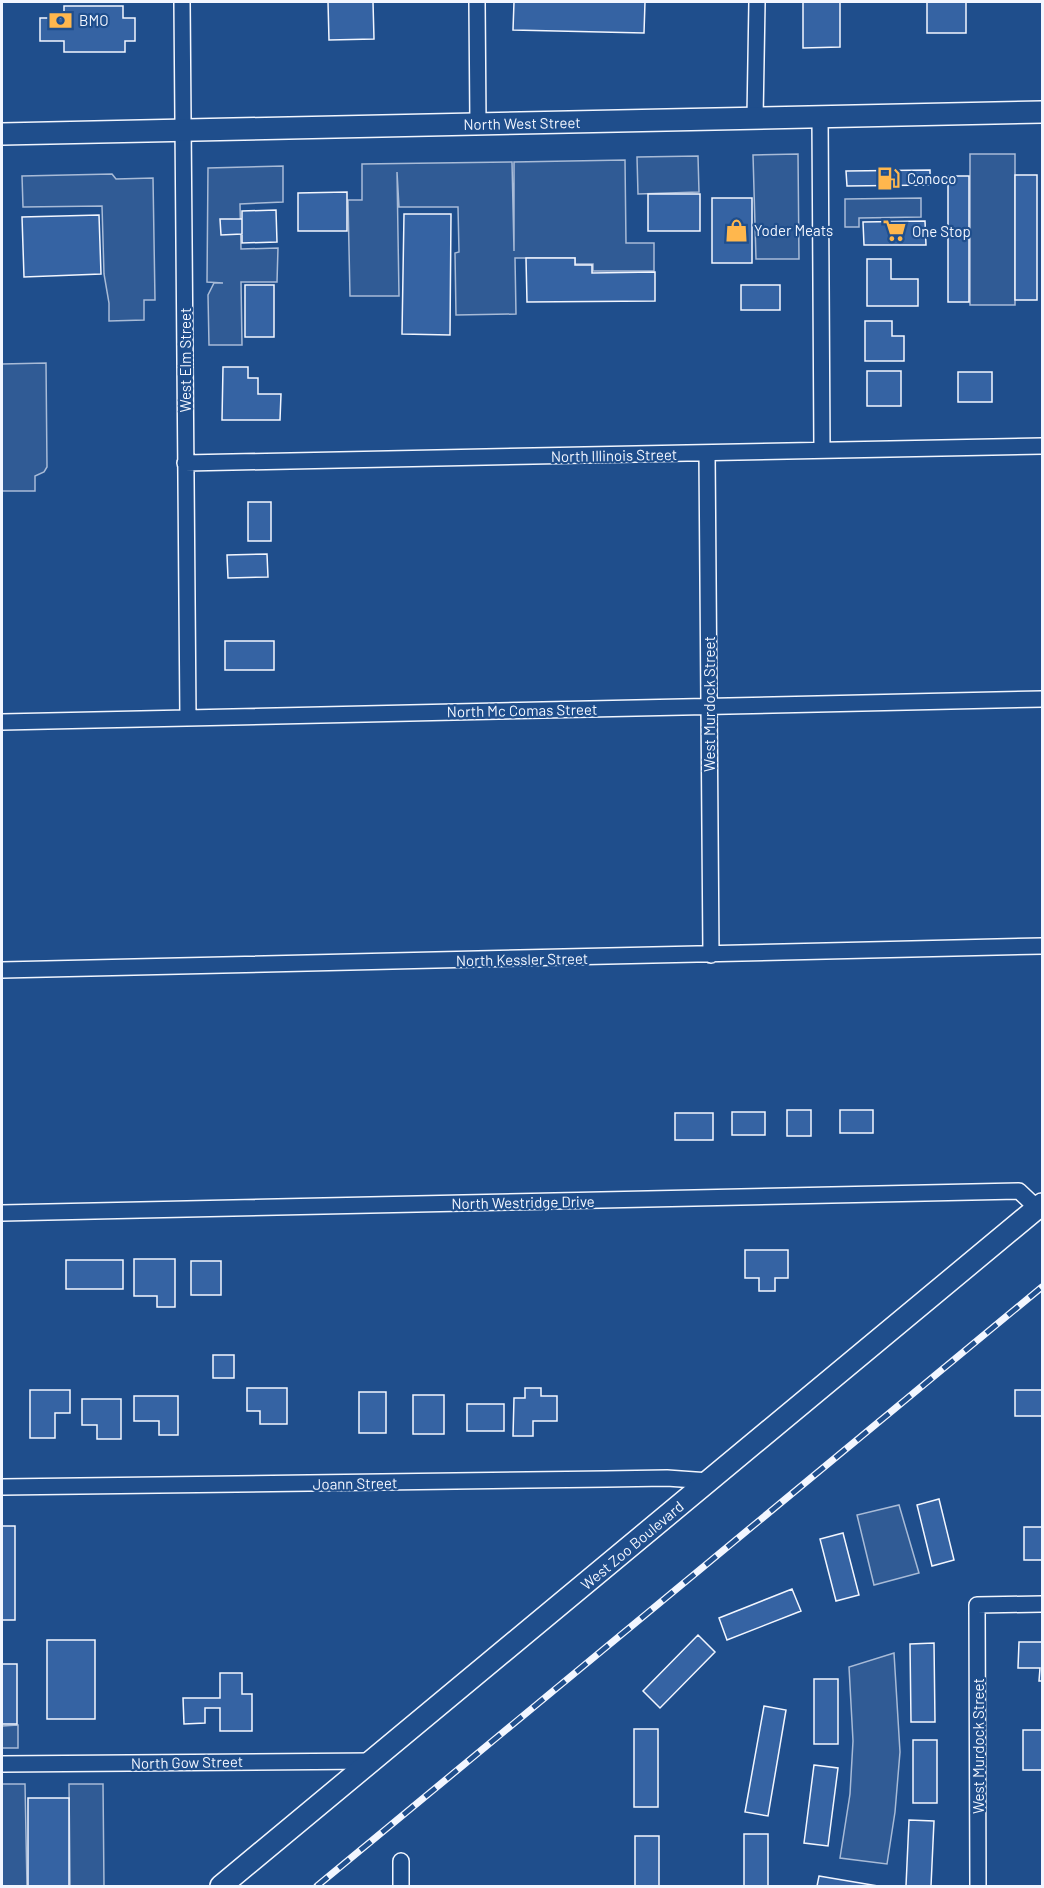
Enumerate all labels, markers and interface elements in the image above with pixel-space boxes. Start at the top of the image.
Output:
bank icon: BMO [48,7,74,33]
place label: BMO [79,11,108,29]
street label: North West Street [463,113,581,133]
fuel station icon: Conoco [876,165,902,191]
place label: Conoco [907,169,956,187]
shop icon: Yoder Meats [723,217,749,243]
supermarket icon: One Stop [881,218,907,244]
place label: Yoder Meats [754,221,833,239]
place label: One Stop [912,222,971,240]
street label: West Elm Street [176,308,194,412]
street label: North Illinois Street [551,445,677,465]
street label: West Murdock Street [700,636,718,772]
street label: North Mc Comas Street [447,700,597,720]
street label: North Kessler Street [456,949,588,969]
street label: North Westridge Drive [451,1192,595,1212]
street label: Joann Street [313,1473,397,1493]
street label: West Zoo Boulevard [577,1497,687,1593]
street label: West Murdock Street [969,1678,987,1814]
street label: North Gow Street [131,1752,243,1772]

